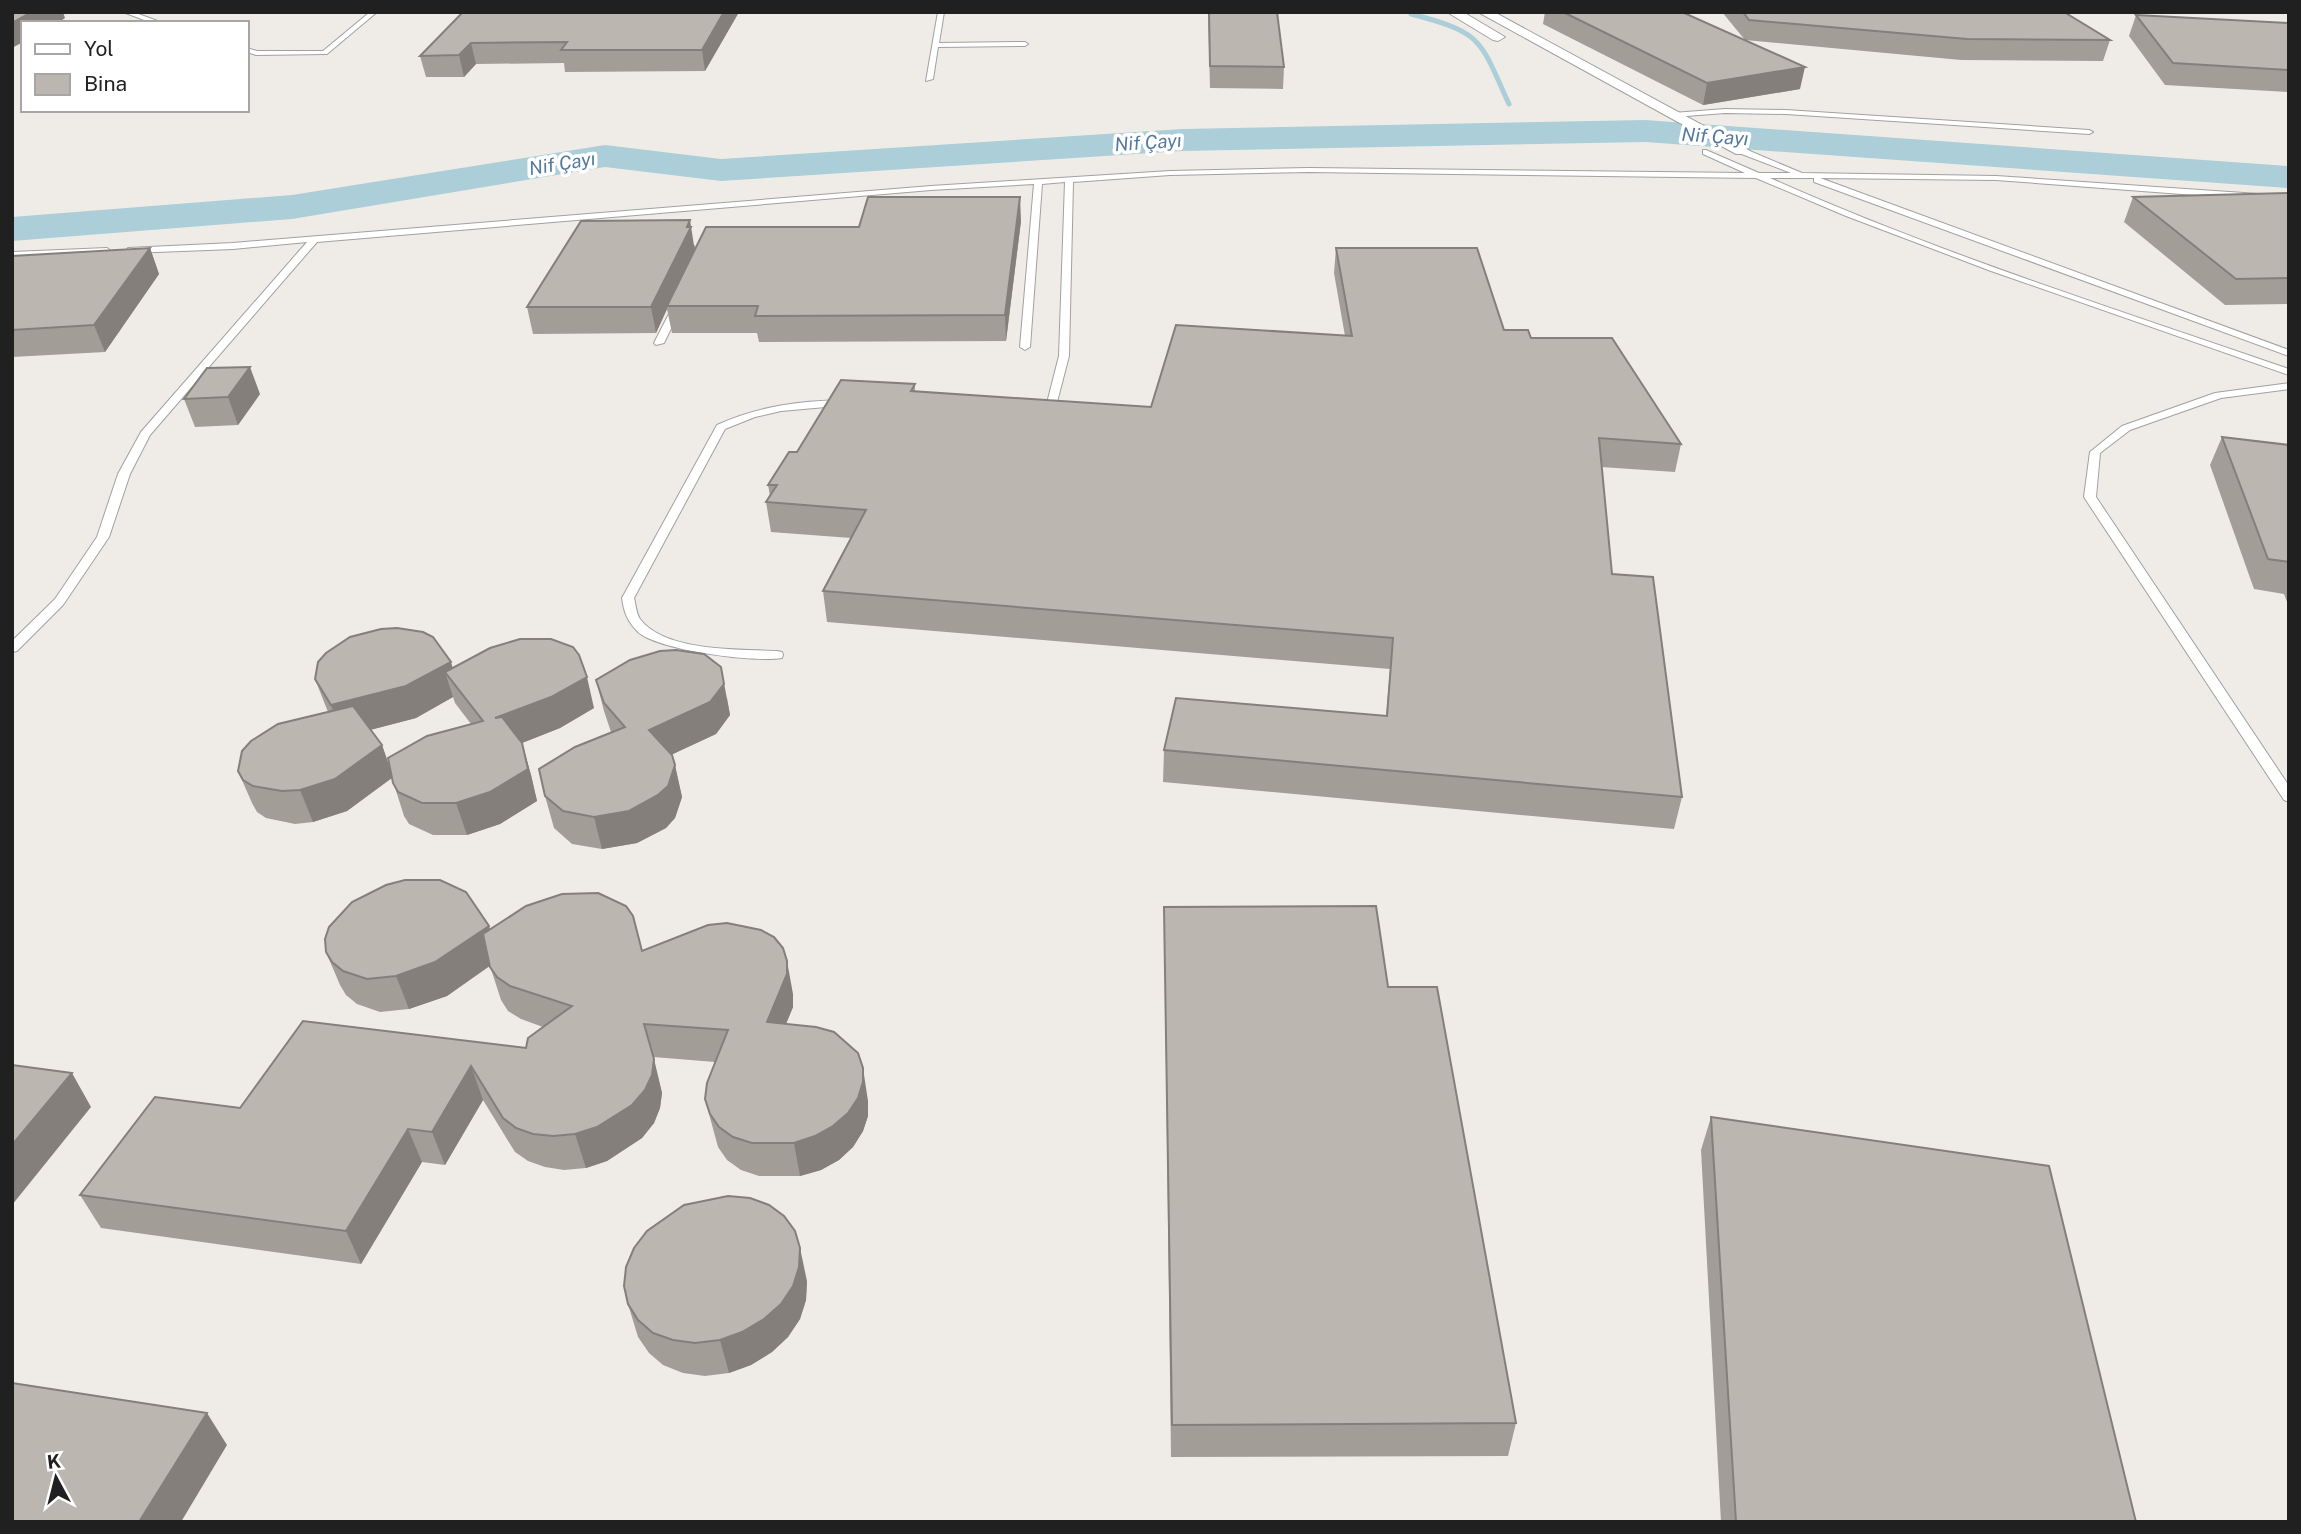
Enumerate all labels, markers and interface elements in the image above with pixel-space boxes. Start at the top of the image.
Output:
legend [21,21,248,112]
text: Yol [84,36,114,61]
text: Bina [84,71,127,96]
water label: Nif Çayı [1681,123,1749,149]
water label: Nif Çayı [1114,129,1182,155]
water label: Nif Çayı [527,147,597,179]
north arrow [21,1443,91,1513]
text: K [46,1449,62,1473]

